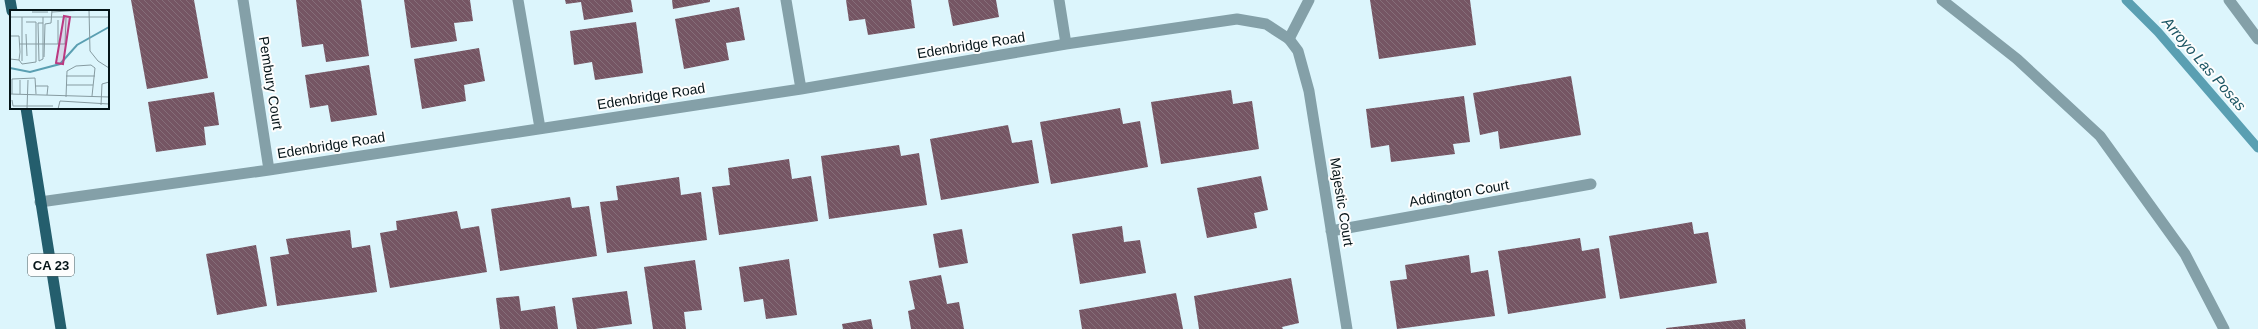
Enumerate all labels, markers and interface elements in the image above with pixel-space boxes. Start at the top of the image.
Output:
inset map [10,10,109,109]
water label: Arroyo Las Posas [2158,13,2250,114]
street label: Edenbridge Road [916,29,1026,61]
street label: Pembury Court [256,35,286,131]
street label: Edenbridge Road [596,80,706,112]
street label: Edenbridge Road [276,129,386,161]
street label: Majestic Court [1327,157,1357,248]
street label: Addington Court [1408,176,1510,210]
road number: CA 23 [28,254,74,276]

